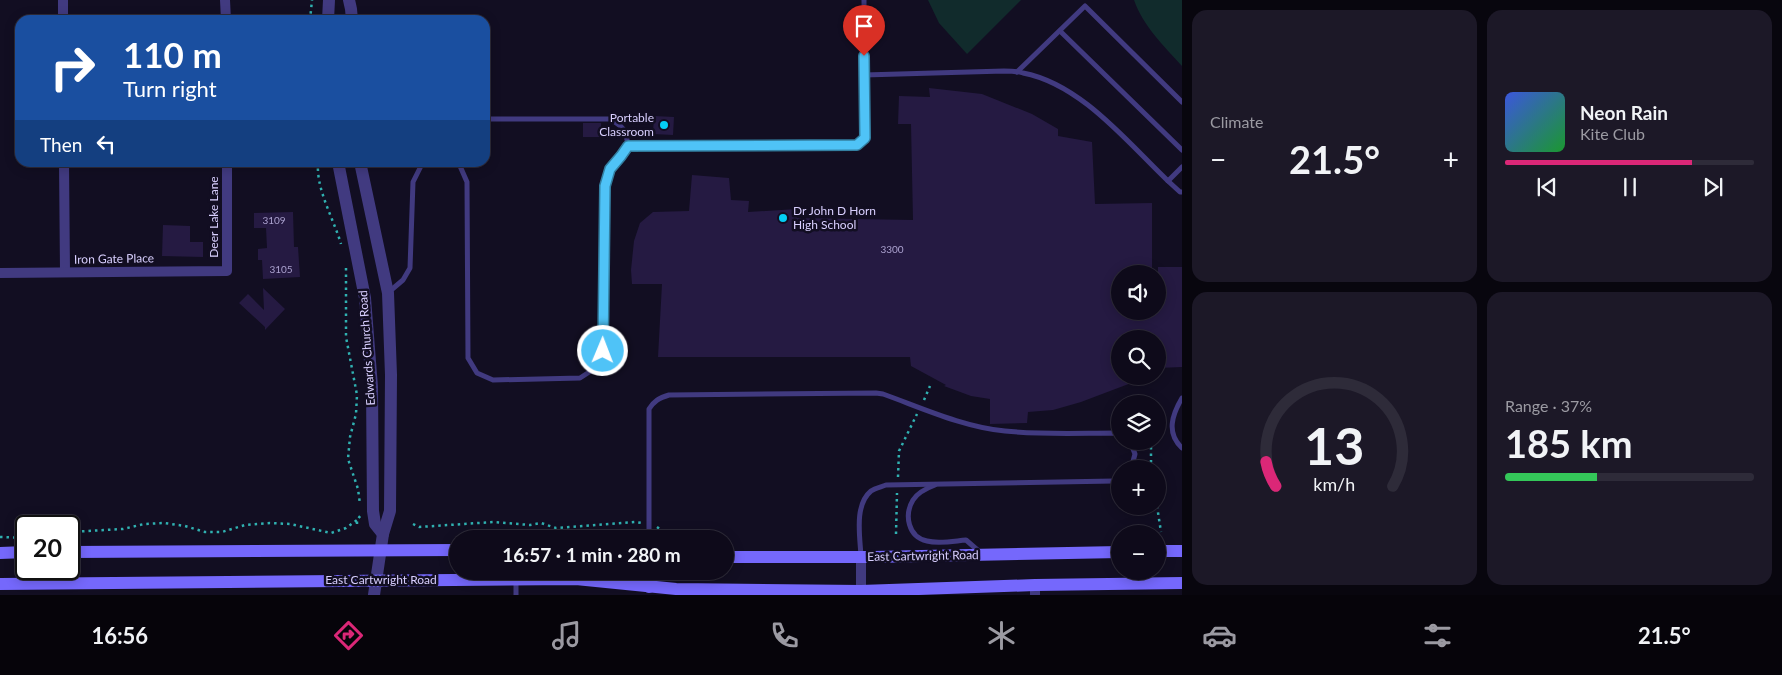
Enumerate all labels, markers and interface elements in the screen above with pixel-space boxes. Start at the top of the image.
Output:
pin [843,5,885,56]
icon: arrive [850,12,878,40]
text: 110 m [123,33,222,75]
icon: right [40,35,105,100]
text: Turn right [123,75,217,102]
text: Neon Rain [1580,101,1668,124]
place label: Portable Classroom [599,110,654,139]
text: Climate [1210,112,1263,131]
marker: Portable Classroom [658,119,670,131]
text: Kite Club [1580,124,1645,143]
icon: left [92,130,120,158]
text: Then [40,133,82,156]
text: 21.5° [1289,136,1380,182]
text: − [1210,142,1226,176]
text: + [1443,142,1459,176]
icon: previous [1533,173,1561,201]
icon: pause [1616,173,1644,201]
icon: next [1699,173,1727,201]
street label: Deer Lake Lane [206,176,221,258]
place label: Dr John D Horn High School [793,203,876,232]
marker: Dr John D Horn High School [777,212,789,224]
house number: 3109 [262,214,286,226]
house number: 3300 [880,243,904,255]
street label: Iron Gate Place [74,250,154,267]
house number: 3105 [269,263,293,275]
map controls [1111,265,1166,580]
button: sound [1111,265,1166,320]
street label: Edwards Church Road [355,290,378,406]
position arrow [576,324,628,376]
button: search [1111,330,1166,385]
button: layers [1111,395,1166,450]
text: Range · 37% [1505,396,1592,415]
text: 13 [1304,414,1365,476]
text: 185 km [1505,420,1633,466]
button: + [1111,460,1166,515]
text: km/h [1314,473,1355,495]
speed limit sign: 20 [15,515,80,580]
button: − [1111,525,1166,580]
text: 16:57 · 1 min · 280 m [502,543,681,566]
street label: East Cartwright Road [867,547,979,564]
street label: East Cartwright Road [325,572,437,587]
icon: directions [331,618,366,653]
icon: music [549,618,584,653]
icon: phone [767,618,802,653]
icon: climate [984,618,1019,653]
icon: car [1202,618,1237,653]
icon: filters [1420,618,1455,653]
text: 16:56 [91,622,148,649]
text: 21.5° [1638,622,1691,649]

